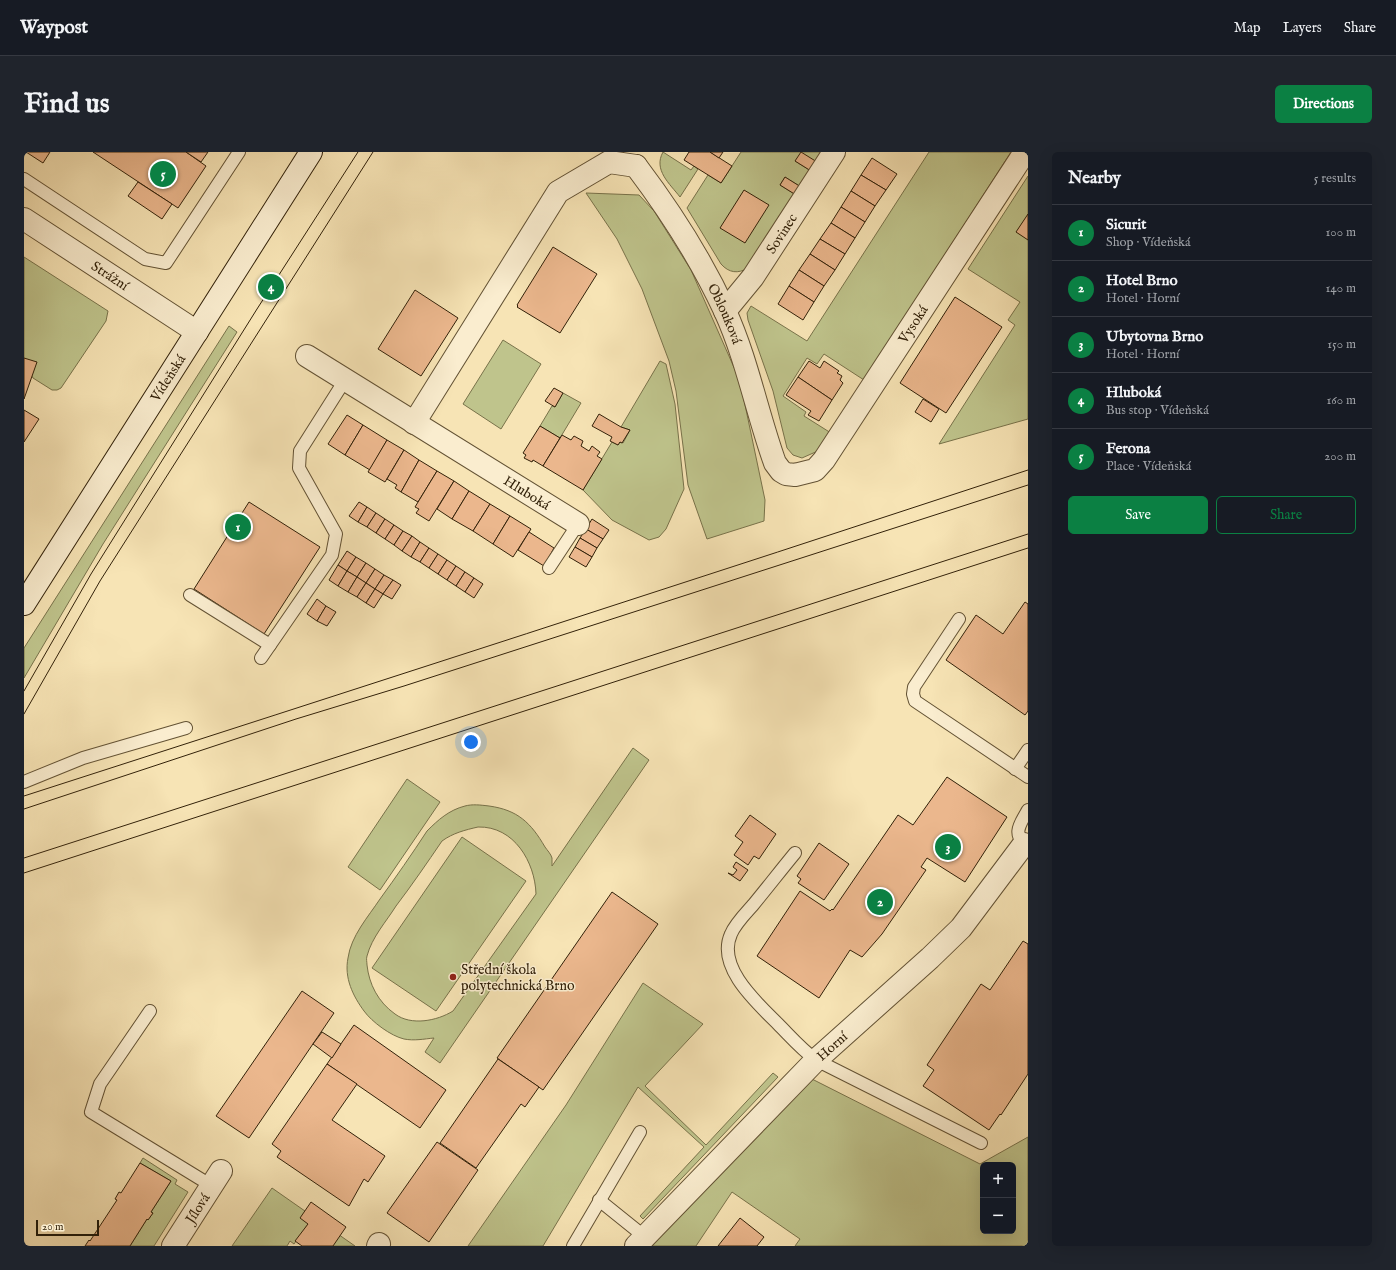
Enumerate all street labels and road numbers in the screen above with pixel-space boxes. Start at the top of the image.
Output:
street label: Sovinec [762,210,802,258]
street label: Strážní [88,257,133,296]
street label: Oblouková [703,281,746,348]
street label: Vysoká [894,301,933,348]
street label: Vídeňská [146,351,191,406]
street label: Hluboká [500,472,554,515]
street label: Horní [813,1027,853,1065]
street label: Jílová [181,1189,215,1229]

